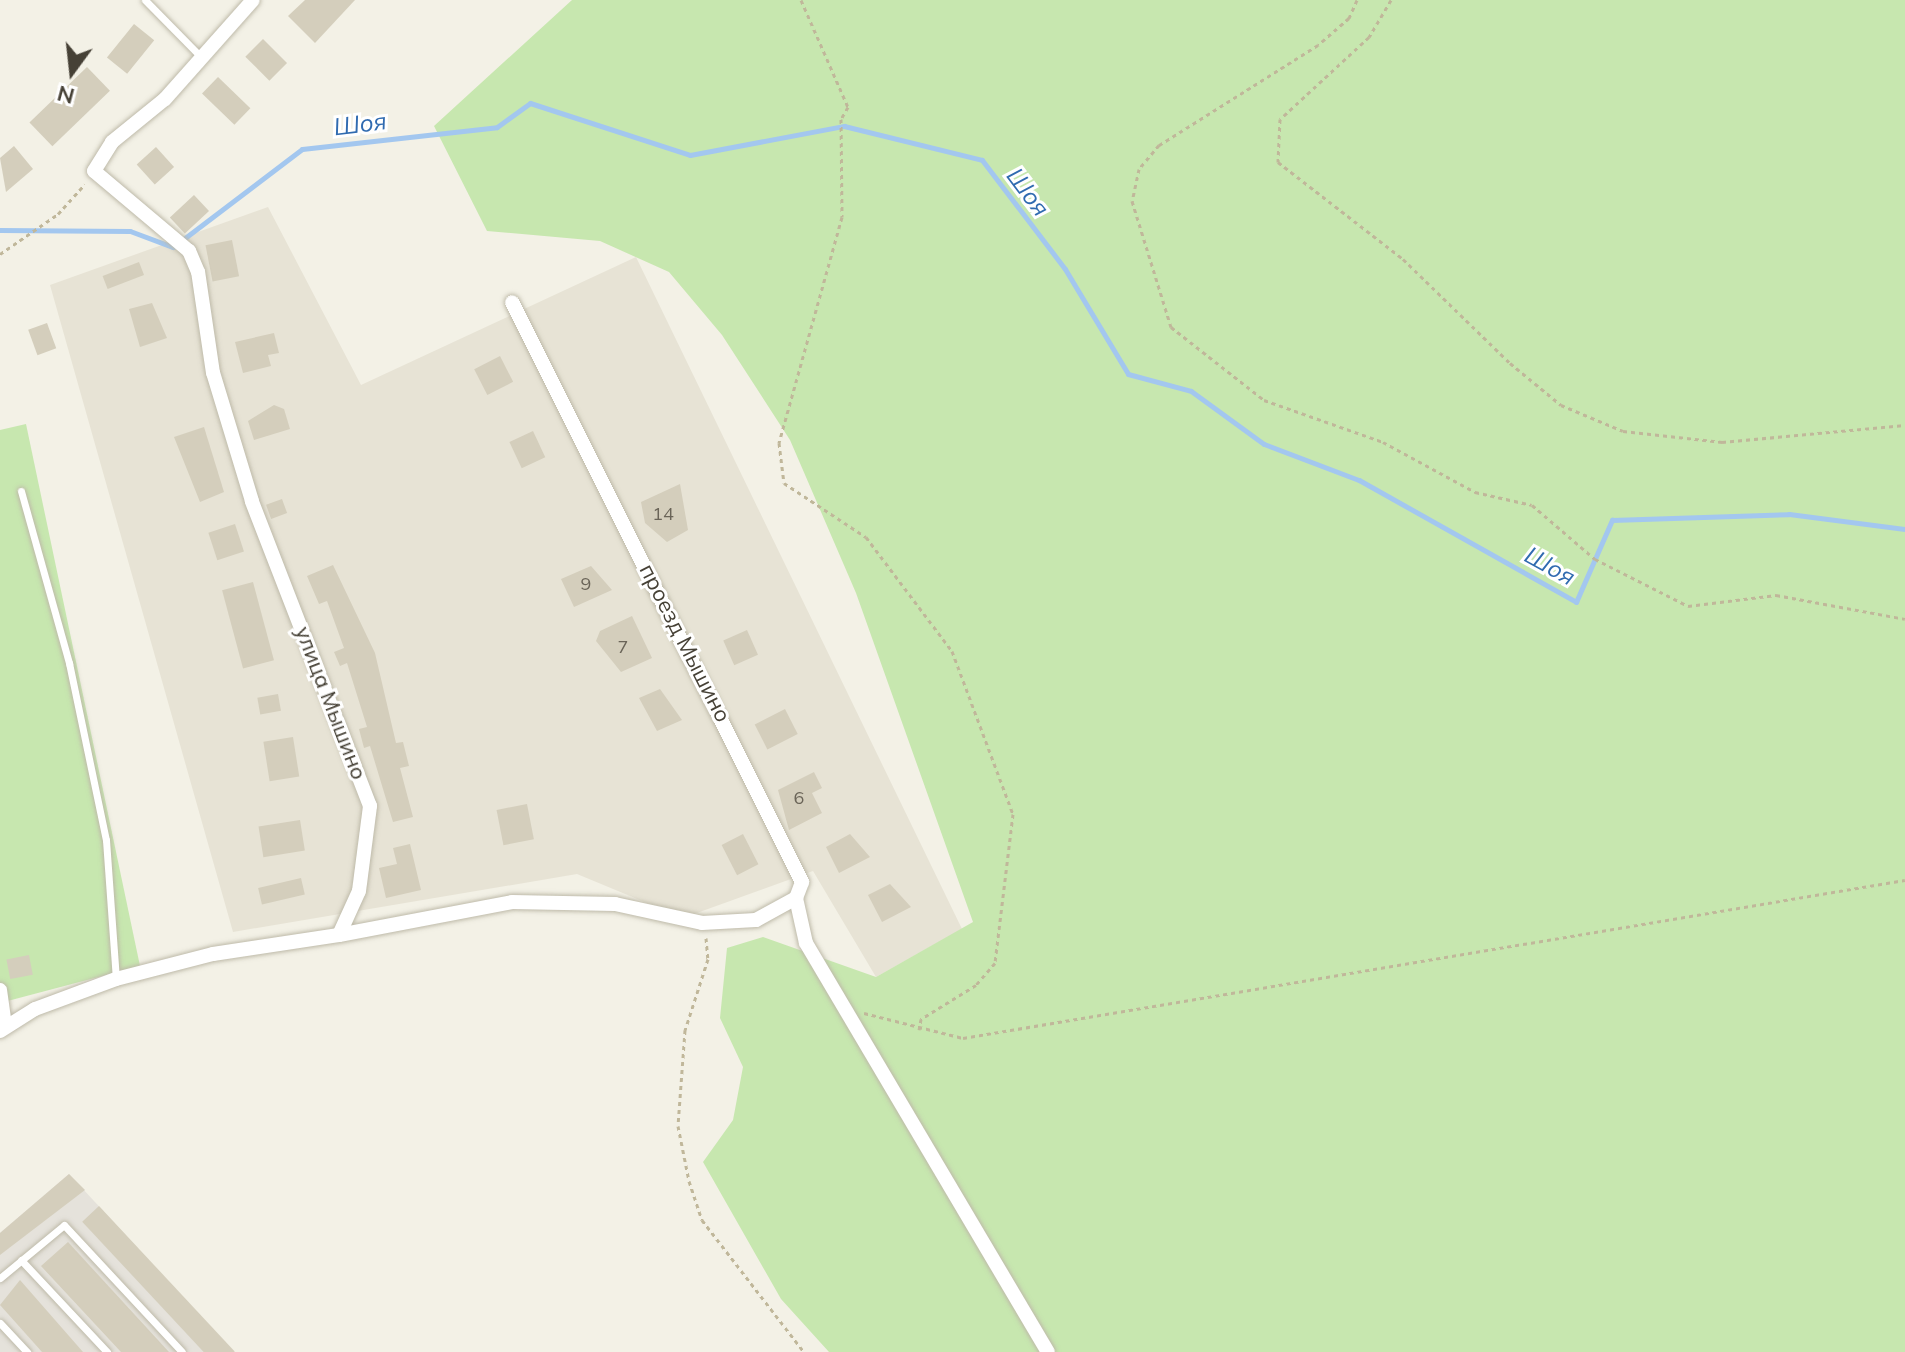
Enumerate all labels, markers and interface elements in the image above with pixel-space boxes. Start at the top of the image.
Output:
north arrow [32,32,112,112]
text: N [54,80,77,111]
water label: Шоя [332,106,388,142]
water label: Шоя [1001,162,1055,222]
house number: 14 [652,503,674,525]
water label: Шоя [1520,541,1580,591]
street label: проезд Мышино [634,559,736,727]
house number: 9 [581,573,591,595]
street label: улица Мышино [290,623,372,783]
house number: 7 [618,636,628,658]
house number: 6 [794,787,804,809]

